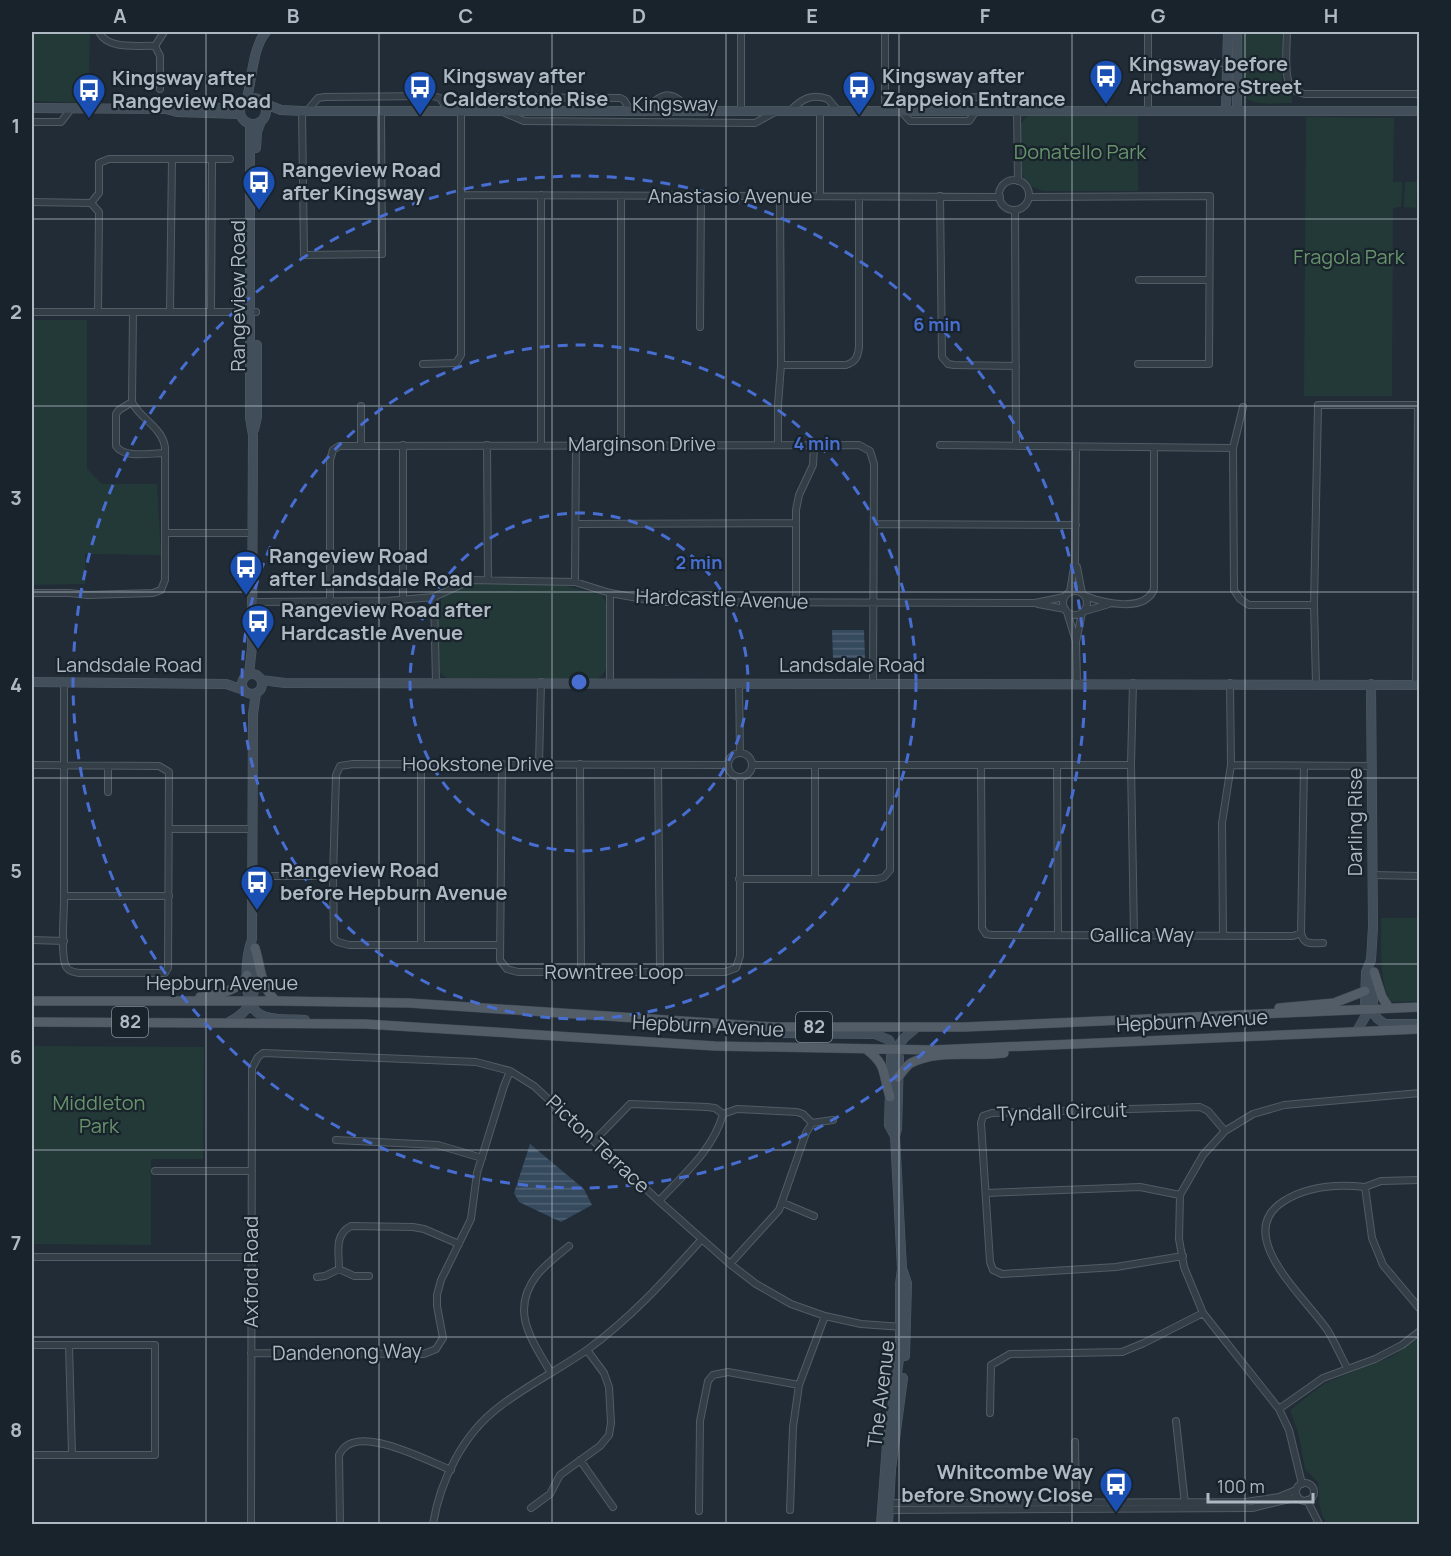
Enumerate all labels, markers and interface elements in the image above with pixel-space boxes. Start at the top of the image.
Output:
text: A [113,2,127,29]
text: B [287,2,300,29]
text: C [459,2,473,29]
text: D [632,2,646,29]
text: E [806,2,818,29]
text: F [980,2,991,29]
text: G [1151,2,1166,29]
text: H [1324,2,1338,29]
place label: Kingsway before Archamore Street [1129,50,1302,100]
bus stop icon: Kingsway before Archamore Street [1088,58,1124,105]
place label: Kingsway after Calderstone Rise [443,62,608,112]
place label: Kingsway after Zappeion Entrance [882,62,1066,112]
place label: Kingsway after Rangeview Road [112,64,271,114]
bus stop icon: Kingsway after Calderstone Rise [402,69,438,116]
bus stop icon: Kingsway after Zappeion Entrance [841,69,877,116]
bus stop icon: Kingsway after Rangeview Road [71,72,107,119]
street label: Kingsway [632,90,719,117]
text: 1 [12,112,20,139]
park label: Donatello Park [1014,138,1147,165]
place label: Rangeview Road after Kingsway [282,156,441,206]
bus stop icon: Rangeview Road after Kingsway [241,164,277,211]
street label: Anastasio Avenue [648,182,812,209]
street label: Rangeview Road [224,220,251,372]
park label: Fragola Park [1293,243,1406,270]
text: 2 [10,298,22,325]
text: 6 min [913,312,961,336]
street label: Marginson Drive [568,430,716,457]
text: 4 min [793,431,841,455]
text: 3 [10,484,22,511]
place label: Rangeview Road after Landsdale Road [269,542,473,592]
bus stop icon: Rangeview Road after Landsdale Road [228,549,264,596]
text: 2 min [676,550,722,574]
street label: Hardcastle Avenue [635,582,809,615]
place label: Rangeview Road after Hardcastle Avenue [281,596,491,646]
bus stop icon: Rangeview Road after Hardcastle Avenue [240,603,276,650]
street label: Landsdale Road [56,651,202,678]
street label: Landsdale Road [779,651,925,678]
text: 4 [10,671,22,698]
centre of rings [569,672,589,692]
street label: Hookstone Drive [402,750,554,777]
street label: Darling Rise [1341,768,1368,876]
place label: Rangeview Road before Hepburn Avenue [280,856,508,906]
text: 5 [10,857,22,884]
bus stop icon: Rangeview Road before Hepburn Avenue [239,864,275,911]
street label: Gallica Way [1090,921,1195,948]
street label: Rowntree Loop [544,958,684,985]
street label: Hepburn Avenue [146,969,298,996]
street label: Hepburn Avenue [1115,1003,1269,1038]
road number: 82 [112,1007,148,1037]
street label: Hepburn Avenue [631,1008,785,1043]
road number: 82 [796,1012,832,1042]
text: 6 [10,1043,22,1070]
street label: Picton Terrace [541,1088,656,1199]
park label: Middleton Park [53,1089,145,1139]
street label: Tyndall Circuit [996,1096,1128,1127]
street label: Axford Road [237,1216,264,1328]
text: 7 [11,1229,21,1256]
street label: Dandenong Way [272,1337,423,1366]
street label: The Avenue [861,1339,900,1449]
text: 8 [10,1416,22,1443]
place label: Whitcombe Way before Snowy Close [901,1458,1094,1508]
bus stop icon: Whitcombe Way before Snowy Close [1098,1466,1134,1513]
scale bar [1208,1466,1313,1504]
text: 100 m [1217,1474,1265,1498]

